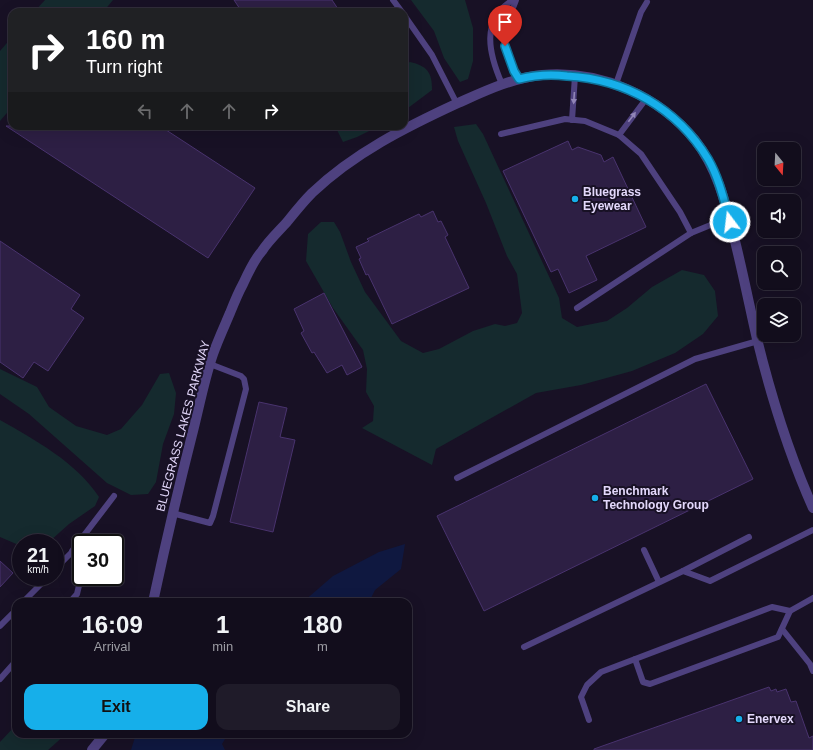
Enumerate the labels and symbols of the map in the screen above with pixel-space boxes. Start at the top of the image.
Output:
pin [488,5,522,46]
one-way arrow [570,92,577,104]
one-way arrow [628,111,637,122]
north arrow [757,142,801,186]
place label: Bluegrass Eyewear [583,185,641,213]
marker: Bluegrass Eyewear [570,194,580,204]
position arrow [709,201,751,243]
street label: BLUEGRASS LAKES PARKWAY [153,339,213,513]
place label: Benchmark Technology Group [603,484,709,512]
marker: Benchmark Technology Group [590,493,600,503]
speed limit sign: 30 [72,534,124,586]
place label: Enervex [747,712,794,726]
marker: Enervex [734,714,744,724]

